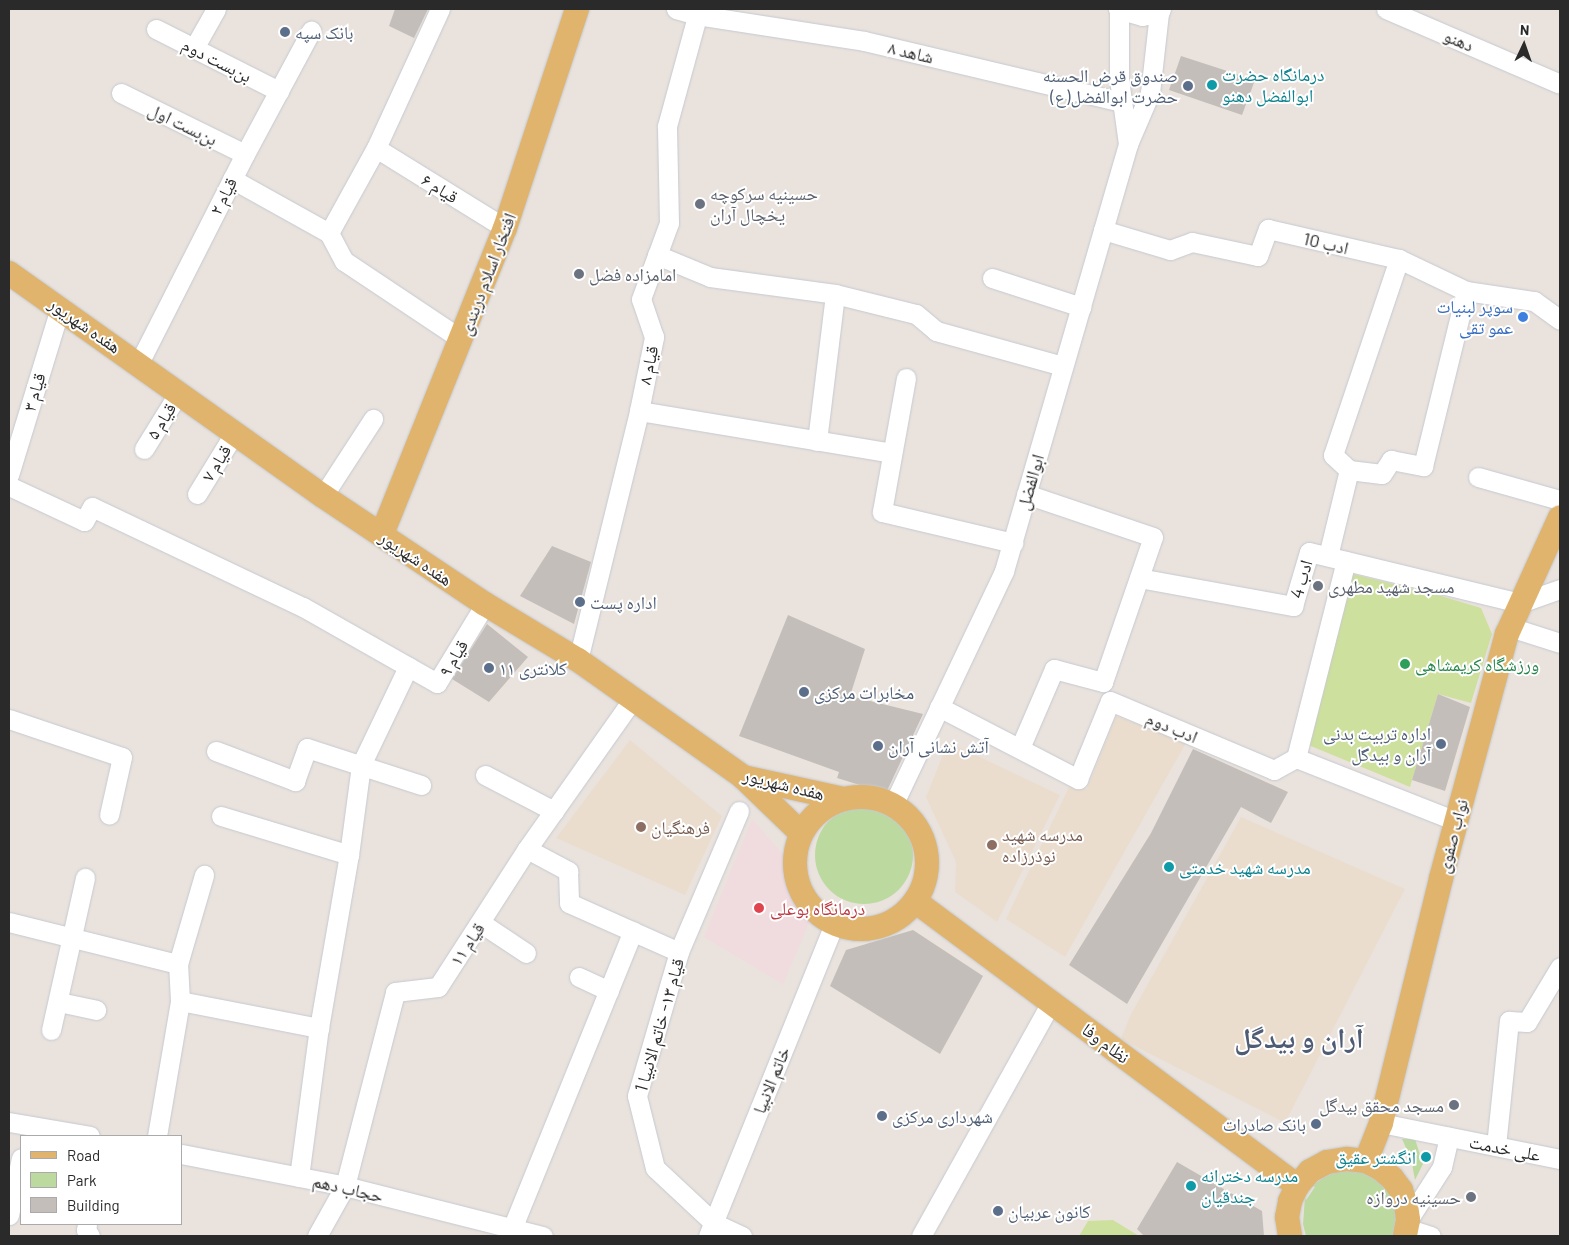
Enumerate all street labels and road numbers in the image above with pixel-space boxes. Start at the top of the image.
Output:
street label: دهنو [1441,24,1477,56]
street label: بن‌بست دوم [179,33,255,87]
street label: شاهد ۸ [886,36,936,68]
street label: بن‌بست اول [145,98,221,150]
street label: قیام ۶ [418,168,462,208]
street label: قیام ۲ [205,174,241,218]
street label: افتخار اسلام دربندی [454,210,520,338]
street label: ادب 10 [1301,227,1351,259]
street label: هفده شهریور [45,292,125,358]
street label: قیام ۸ [633,344,663,386]
street label: قیام ۳ [18,370,50,414]
street label: قیام ۵ [141,399,181,443]
street label: قیام ۷ [196,441,236,485]
street label: ابوالفضل [1012,451,1048,513]
street label: هفده شهریور [376,526,456,590]
street label: ادب 4 [1285,557,1317,601]
street label: قیام ۹ [434,636,472,680]
street label: ادب دوم [1143,707,1201,747]
street label: هفده شهریور [741,763,827,805]
street label: نواب صفوی [1432,797,1472,875]
street label: قیام ۱۱ [445,918,489,970]
street label: قیام ۱۳- خاتم الانبیا 1 [630,956,688,1094]
street label: نظام وفا [1078,1018,1134,1068]
street label: خاتم الانبیا [748,1043,794,1117]
street label: علی خدمت [1467,1130,1543,1166]
street label: حجاب دهم [311,1169,385,1207]

